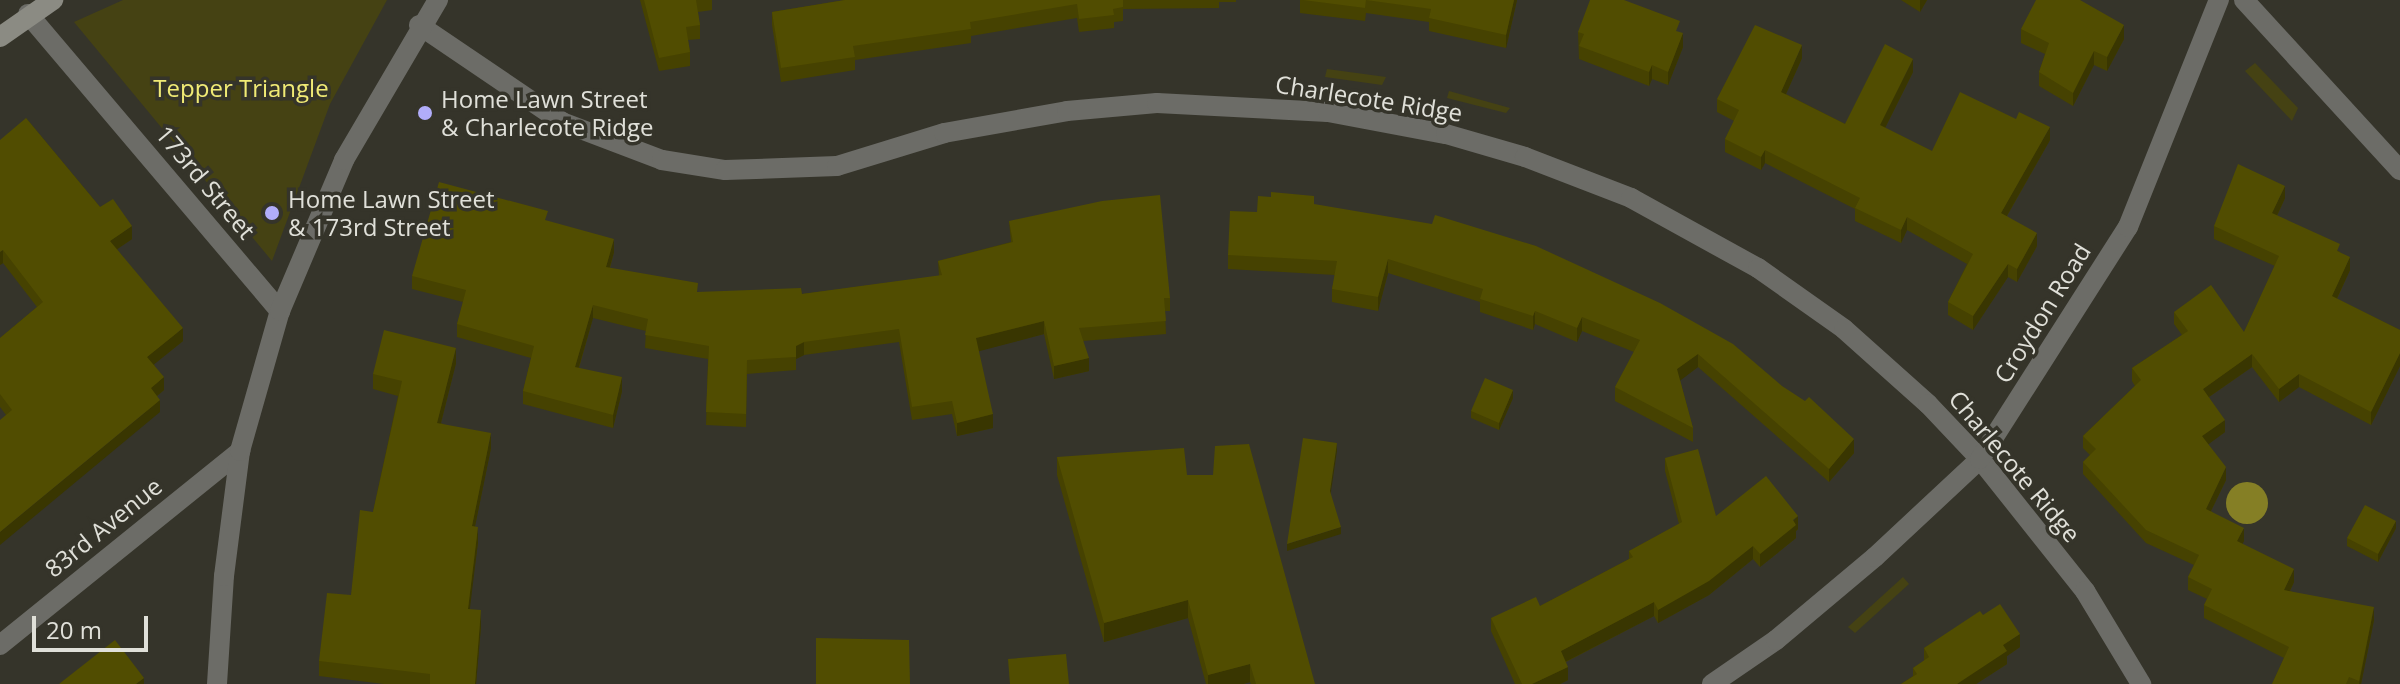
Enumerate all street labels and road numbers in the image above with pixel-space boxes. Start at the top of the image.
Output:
street label: Charlecote Ridge [1274,69,1464,127]
street label: 173rd Street [150,120,262,244]
street label: Croydon Road [1988,238,2096,388]
street label: Charlecote Ridge [1943,384,2087,548]
street label: 83rd Avenue [39,471,167,583]

